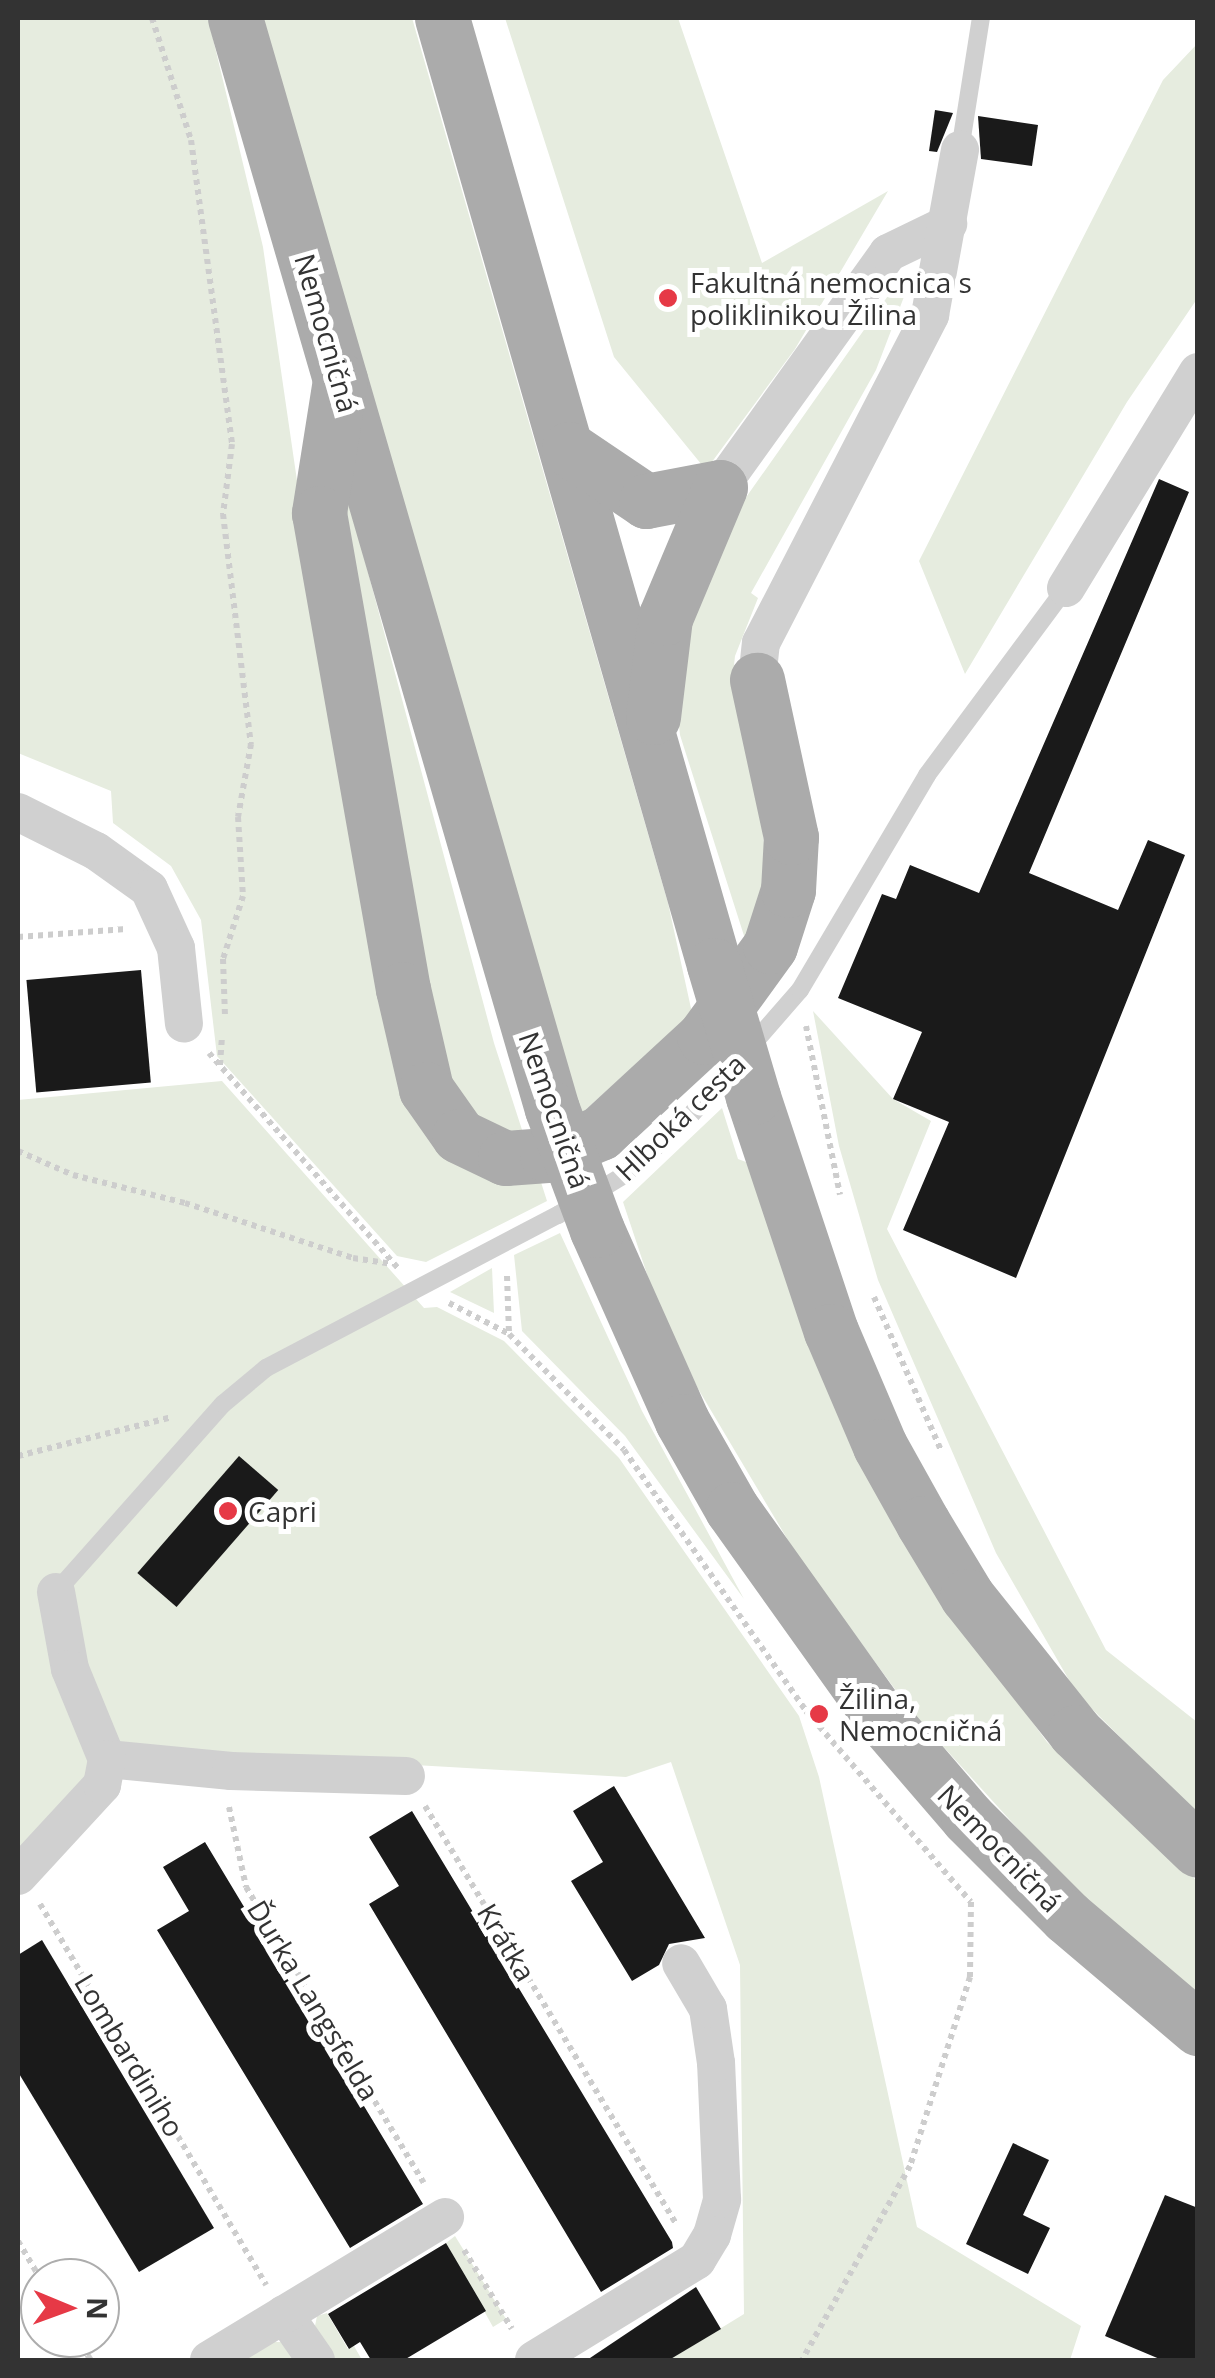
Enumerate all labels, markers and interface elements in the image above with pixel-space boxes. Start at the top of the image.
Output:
street label: Nemocničná [288,250,366,416]
place label: Fakultná nemocnica s poliklinikou Žilina [690,265,972,331]
marker: Fakultná nemocnica s poliklinikou Žilina [655,285,681,311]
street label: Nemocničná [513,1027,597,1193]
street label: Hlboká cesta [608,1047,752,1187]
place label: Capri [248,1494,317,1528]
marker: Capri [217,1500,239,1522]
place label: Žilina, Nemocničná [839,1681,1002,1747]
marker: Žilina, Nemocničná [808,1703,830,1725]
street label: Nemocničná [931,1778,1069,1918]
street label: Ďurka Langsfelda [241,1894,387,2106]
street label: Krátka [471,1897,543,1987]
street label: Lombardiniho [68,1968,192,2142]
north arrow [20,2258,120,2358]
text: N [79,2297,117,2320]

